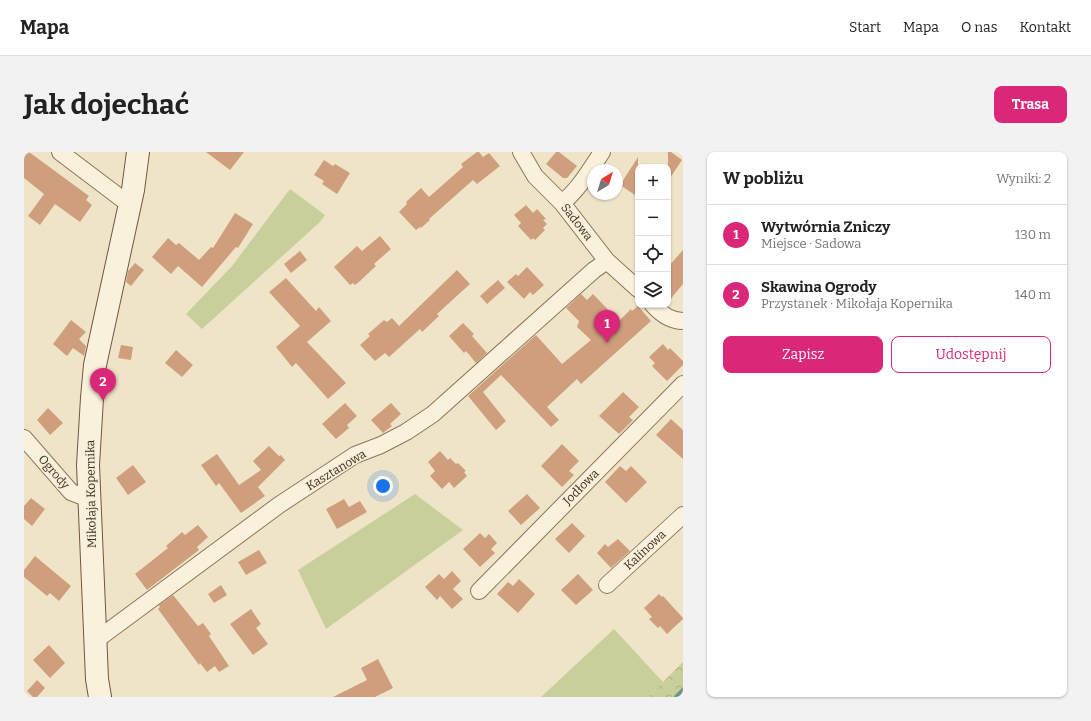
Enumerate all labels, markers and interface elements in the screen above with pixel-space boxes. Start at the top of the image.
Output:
text: Mapa [20,16,69,39]
text: Start [849,19,881,36]
text: Mapa [903,19,939,36]
text: O nas [961,19,997,36]
text: Kontakt [1019,19,1071,36]
button: Trasa [994,86,1067,123]
text: Jak dojechać [24,88,189,121]
north arrow [587,164,623,200]
map controls [635,164,671,308]
button: + [635,164,671,200]
text: W pobliżu [723,168,804,189]
text: Wyniki: 2 [996,171,1051,186]
button: − [635,200,671,236]
street label: Sadowa [558,201,596,244]
text: Wytwórnia Zniczy [761,218,890,236]
text: 1 [733,227,739,242]
text: 130 m [1015,227,1051,242]
button: locate [635,236,671,272]
text: Miejsce · Sadowa [761,236,861,251]
button: layers [635,272,671,308]
text: Skawina Ogrody [761,278,877,296]
text: 2 [732,287,740,302]
text: 140 m [1015,287,1051,302]
text: Przystanek · Mikołaja Kopernika [761,296,953,311]
pin: 1 [594,310,620,343]
button: Zapisz [723,336,883,373]
button: Udostępnij [891,336,1051,373]
pin: 2 [90,368,116,401]
street label: Mikołaja Kopernika [83,439,99,548]
street label: Kasztanowa [304,447,369,493]
street label: Ogrody [35,452,73,492]
street label: Jodłowa [560,466,602,508]
your location [373,476,393,496]
street label: Kalinowa [621,527,669,573]

